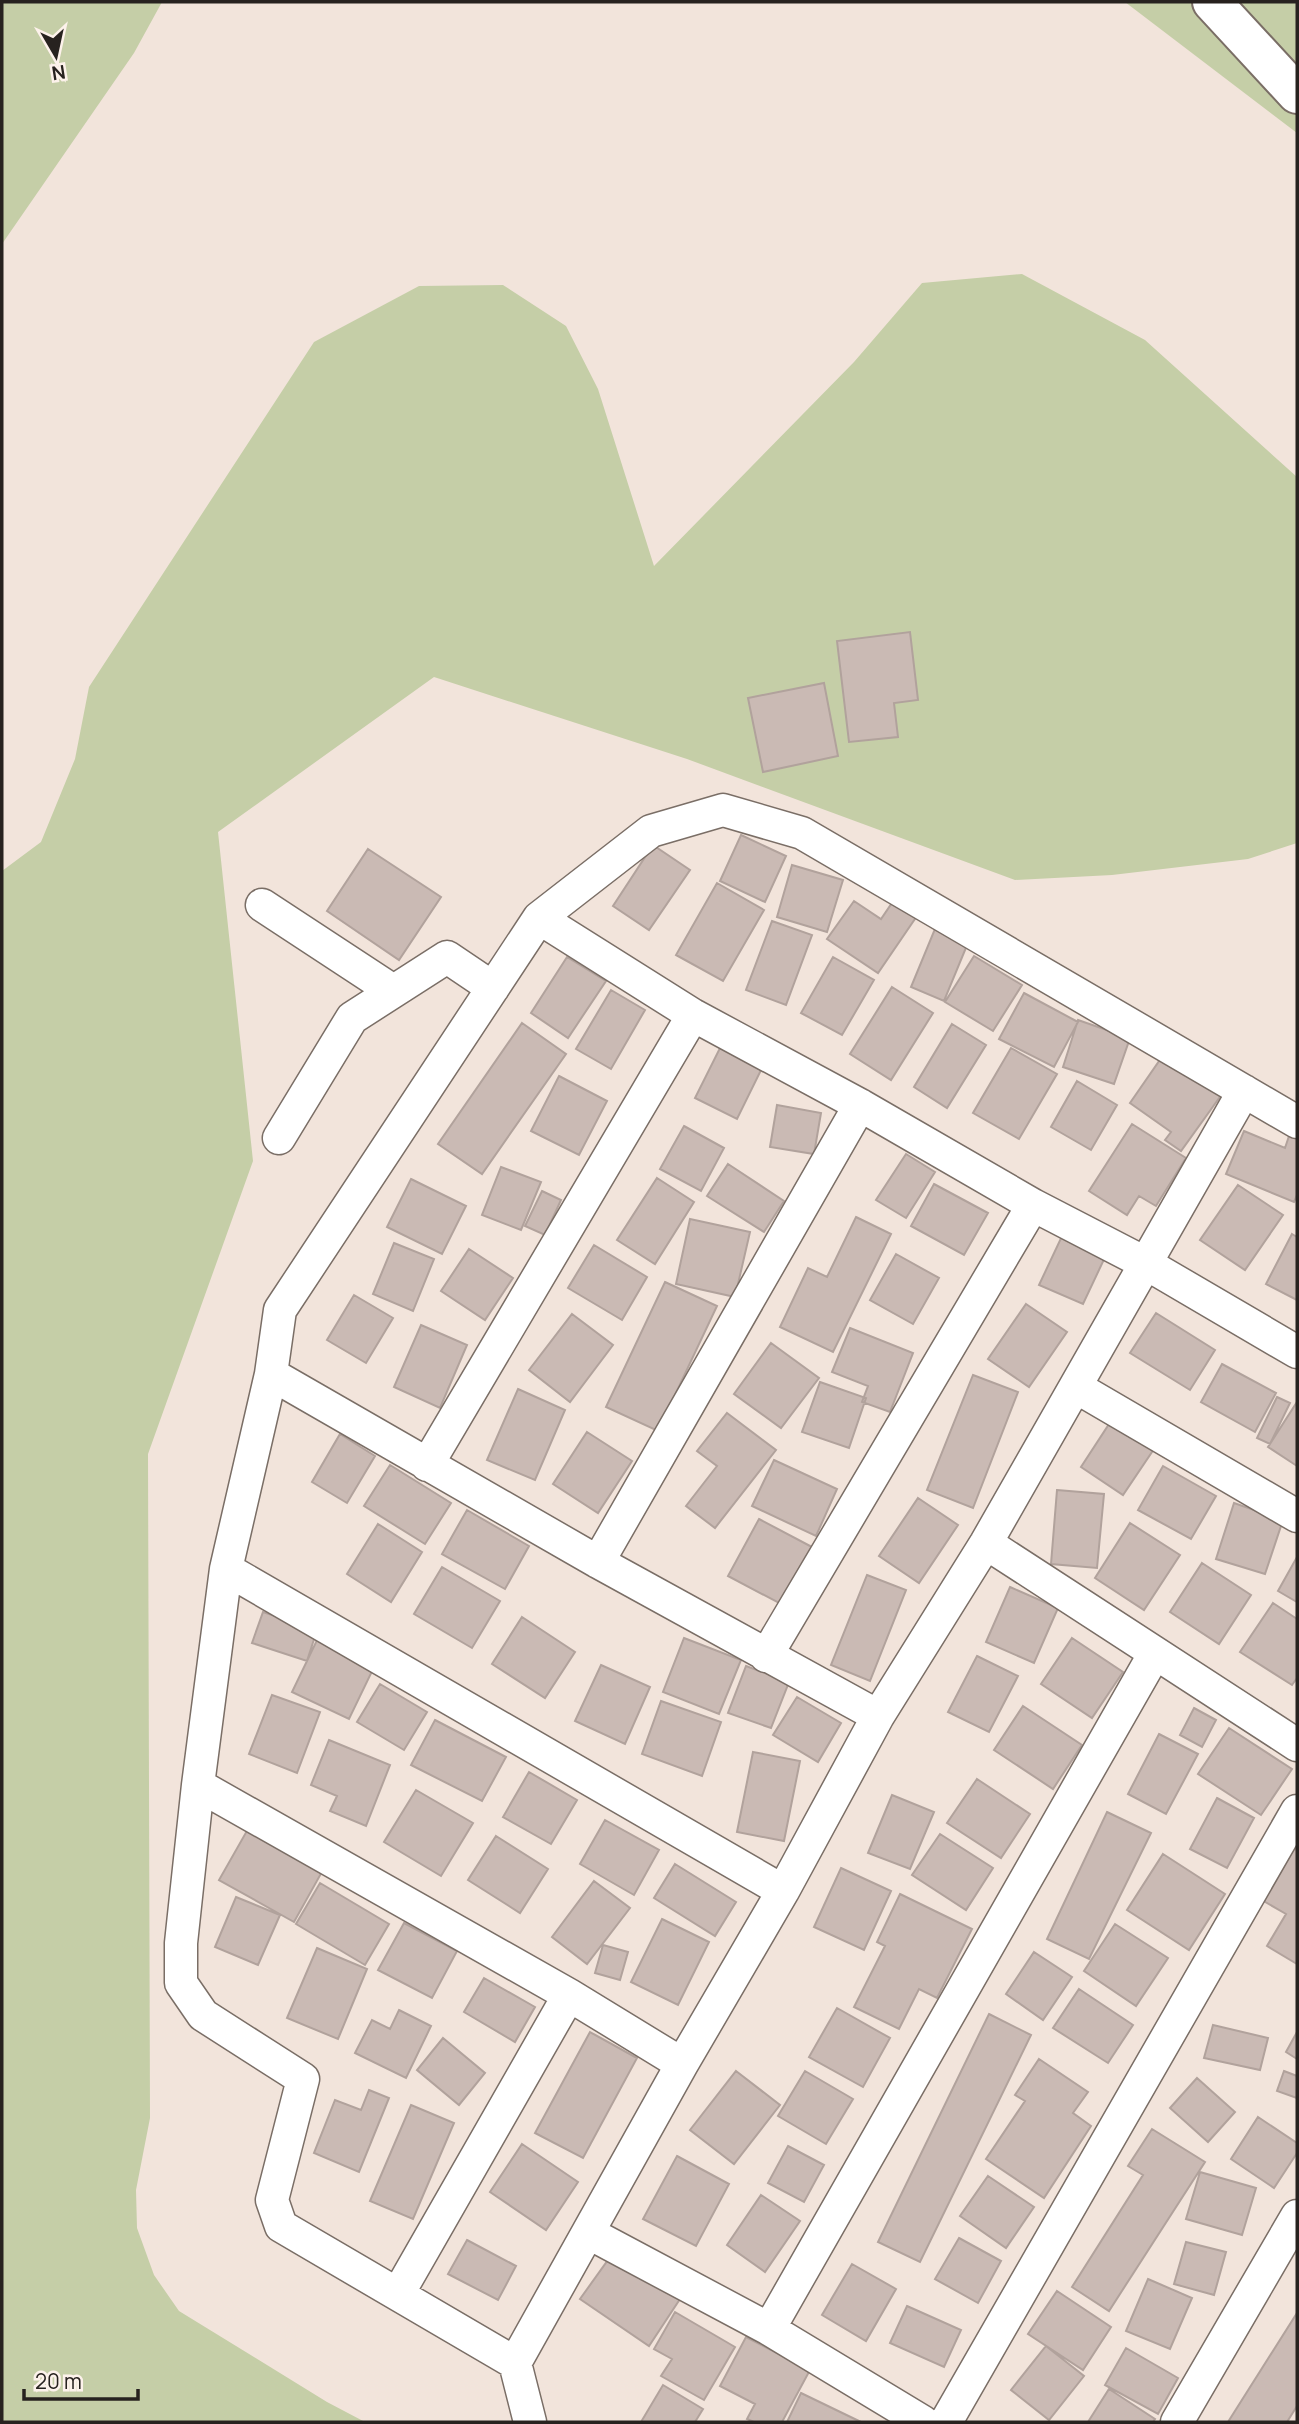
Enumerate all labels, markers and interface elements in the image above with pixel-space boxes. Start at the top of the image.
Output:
north arrow [21,21,91,91]
text: N [50,59,67,87]
scale bar [24,2358,138,2402]
text: 20 m [35,2367,82,2395]

